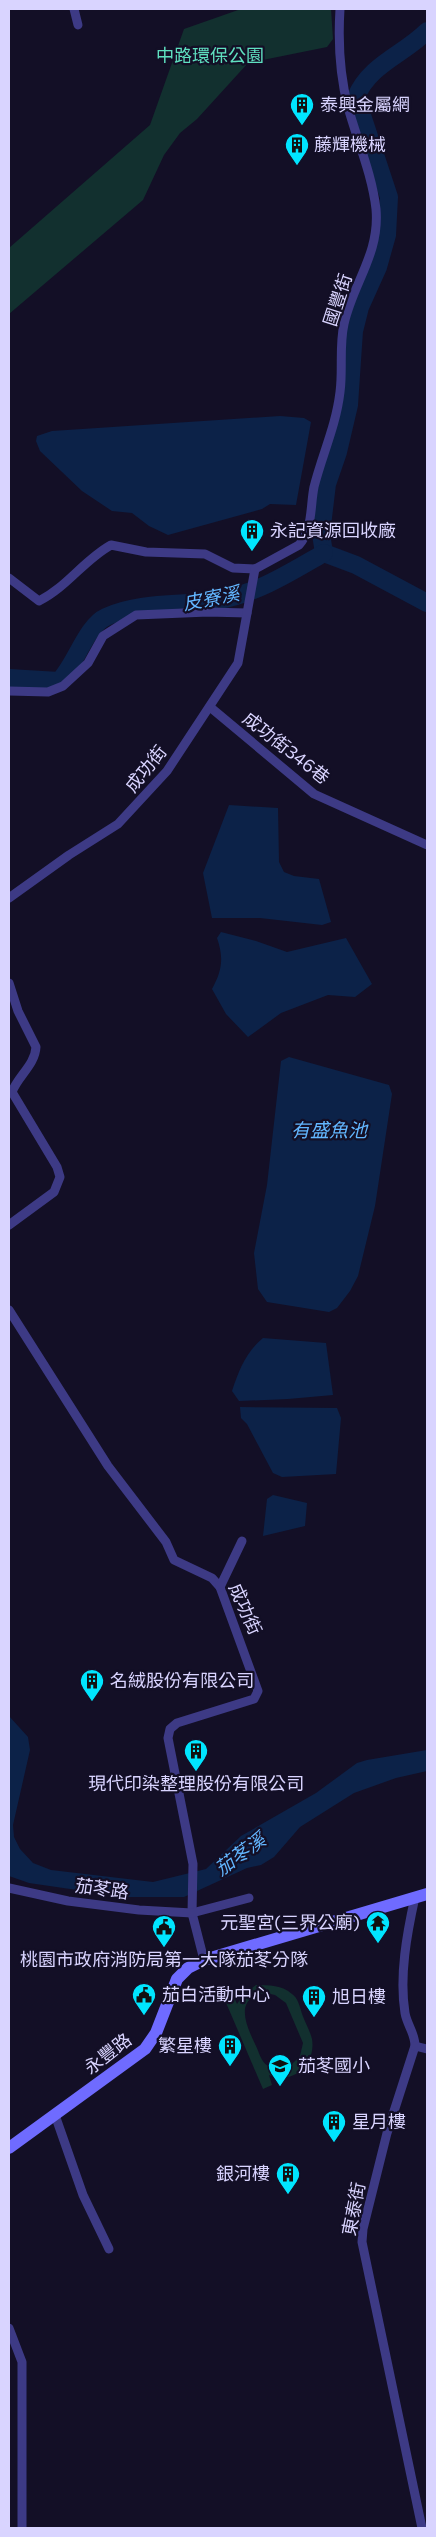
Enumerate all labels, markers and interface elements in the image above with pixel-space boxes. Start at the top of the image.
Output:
park label: 中路環保公園 [156,44,264,66]
building icon: 泰興金屬網 [289,92,315,126]
place label: 泰興金屬網 [320,93,410,115]
building icon: 藤輝機械 [284,132,310,166]
place label: 藤輝機械 [314,133,386,155]
street label: 國豐街 [318,271,356,329]
building icon: 永記資源回收廠 [239,518,265,552]
place label: 永記資源回收廠 [270,519,396,541]
water label: 皮寮溪 [181,580,244,614]
street label: 成功街346巷 [239,707,334,788]
street label: 成功街 [120,740,171,796]
water label: 有盛魚池 [291,1118,369,1141]
street label: 成功街 [225,1579,267,1638]
building icon: 名絨股份有限公司 [79,1668,105,1702]
place label: 名絨股份有限公司 [110,1669,254,1691]
building icon: 現代印染整理股份有限公司 [183,1738,209,1772]
place label: 現代印染整理股份有限公司 [88,1772,304,1794]
water label: 茄苳溪 [210,1826,272,1880]
street label: 茄苳路 [74,1873,130,1903]
temple icon: 元聖宮(三界公廟) [365,1910,391,1944]
place label: 元聖宮(三界公廟) [220,1911,360,1933]
public building icon: 桃園市政府消防局第一大隊茄苳分隊 [151,1914,177,1948]
place label: 桃園市政府消防局第一大隊茄苳分隊 [20,1948,308,1970]
public building icon: 茄白活動中心 [131,1982,157,2016]
place label: 茄白活動中心 [162,1983,270,2005]
building icon: 旭日樓 [301,1984,327,2018]
place label: 旭日樓 [332,1985,386,2007]
street label: 永豐路 [79,2028,135,2079]
building icon: 繁星樓 [217,2033,243,2067]
place label: 繁星樓 [158,2034,212,2056]
school or university icon: 茄苳國小 [267,2053,293,2087]
place label: 茄苳國小 [298,2054,370,2076]
building icon: 星月樓 [321,2109,347,2143]
place label: 星月樓 [352,2110,406,2132]
building icon: 銀河樓 [275,2161,301,2195]
place label: 銀河樓 [216,2162,270,2184]
street label: 東泰街 [337,2180,369,2237]

